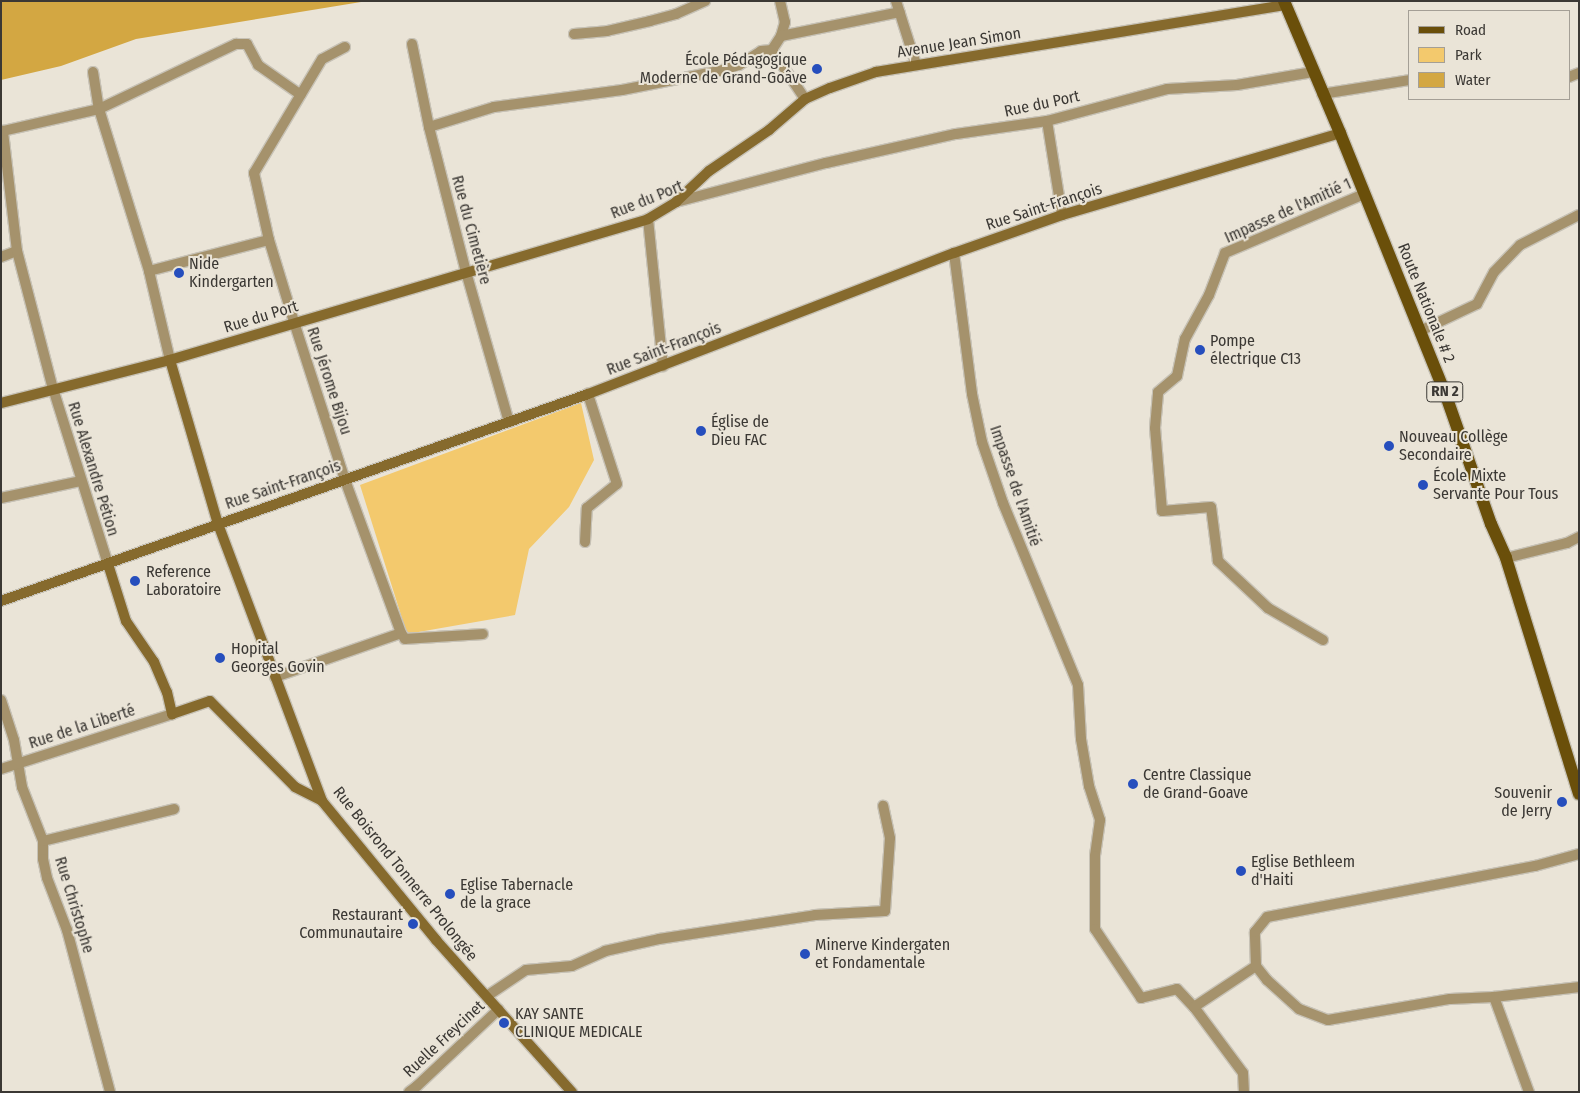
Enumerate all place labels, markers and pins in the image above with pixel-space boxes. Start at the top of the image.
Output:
place label: École Pédagogique Moderne de Grand-Goâve [640,50,807,88]
marker: École Pédagogique Moderne de Grand-Goâve [811,63,823,75]
place label: Nide Kindergarten [189,254,274,292]
marker: Nide Kindergarten [173,267,185,279]
place label: Pompe électrique C13 [1210,331,1301,369]
marker: Pompe électrique C13 [1194,344,1206,356]
place label: Église de Dieu FAC [711,412,769,450]
marker: Église de Dieu FAC [695,425,707,437]
place label: Nouveau Collège Secondaire [1399,427,1508,465]
marker: Nouveau Collège Secondaire [1383,440,1395,452]
place label: École Mixte Servante Pour Tous [1433,466,1558,504]
marker: École Mixte Servante Pour Tous [1417,479,1429,491]
place label: Reference Laboratoire [146,562,221,600]
marker: Reference Laboratoire [128,574,142,588]
place label: Hopital Georges Govin [231,639,325,677]
marker: Hopital Georges Govin [213,651,227,665]
place label: Centre Classique de Grand-Goave [1143,765,1251,803]
marker: Centre Classique de Grand-Goave [1127,778,1139,790]
place label: Souvenir de Jerry [1494,783,1552,821]
marker: Souvenir de Jerry [1556,796,1568,808]
place label: Eglise Bethleem d'Haiti [1251,852,1355,890]
marker: Eglise Bethleem d'Haiti [1235,865,1247,877]
place label: Eglise Tabernacle de la grace [460,875,573,913]
marker: Eglise Tabernacle de la grace [444,888,456,900]
place label: Restaurant Communautaire [299,905,403,943]
marker: Restaurant Communautaire [407,918,419,930]
place label: Minerve Kindergaten et Fondamentale [815,935,950,973]
marker: Minerve Kindergaten et Fondamentale [799,948,811,960]
place label: KAY SANTE CLINIQUE MEDICALE [515,1004,643,1042]
marker: KAY SANTE CLINIQUE MEDICALE [497,1016,511,1030]

